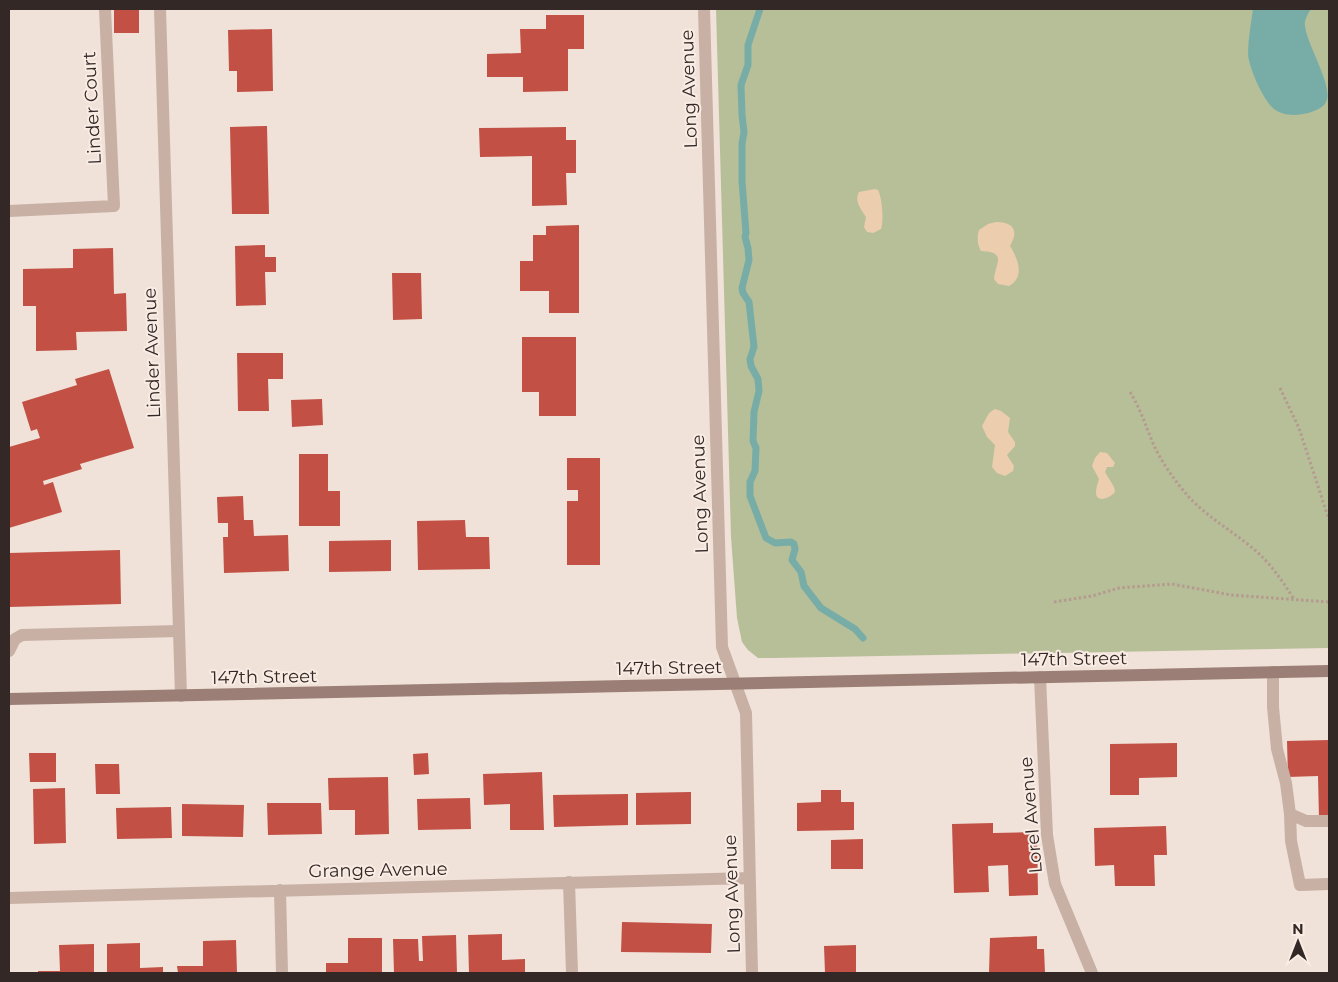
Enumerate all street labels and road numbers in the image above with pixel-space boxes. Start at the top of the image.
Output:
street label: Long Avenue [676,29,702,149]
street label: Linder Court [78,51,106,165]
street label: Linder Avenue [139,287,165,419]
street label: Long Avenue [687,434,713,554]
street label: 147th Street [1021,647,1127,671]
street label: 147th Street [616,656,722,680]
street label: 147th Street [211,665,317,689]
street label: Lorel Avenue [1015,756,1047,874]
street label: Long Avenue [719,834,745,954]
street label: Grange Avenue [308,858,448,882]

